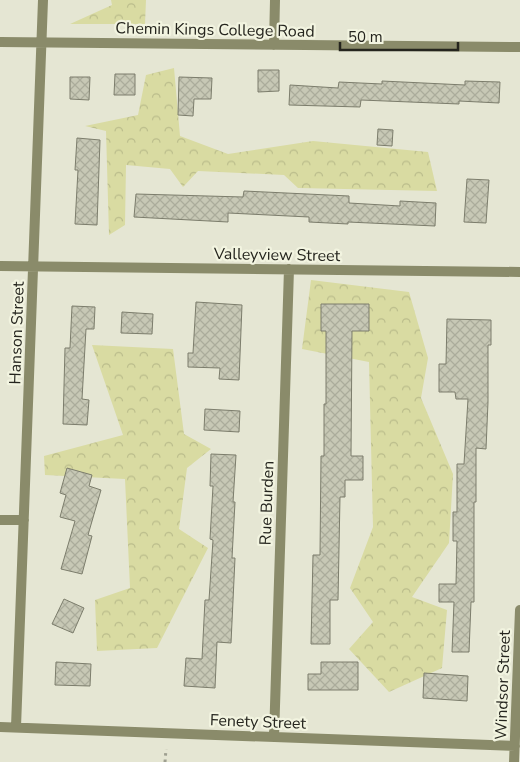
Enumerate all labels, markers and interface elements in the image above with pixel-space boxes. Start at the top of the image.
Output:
street label: Chemin Kings College Road [115,17,315,43]
scale bar [340,20,458,52]
text: 50 m [348,27,383,47]
street label: Valleyview Street [213,243,341,267]
street label: Hanson Street [4,281,30,385]
street label: Rue Burden [255,460,279,546]
street label: Windsor Street [490,629,516,740]
street label: Fenety Street [209,709,307,735]

